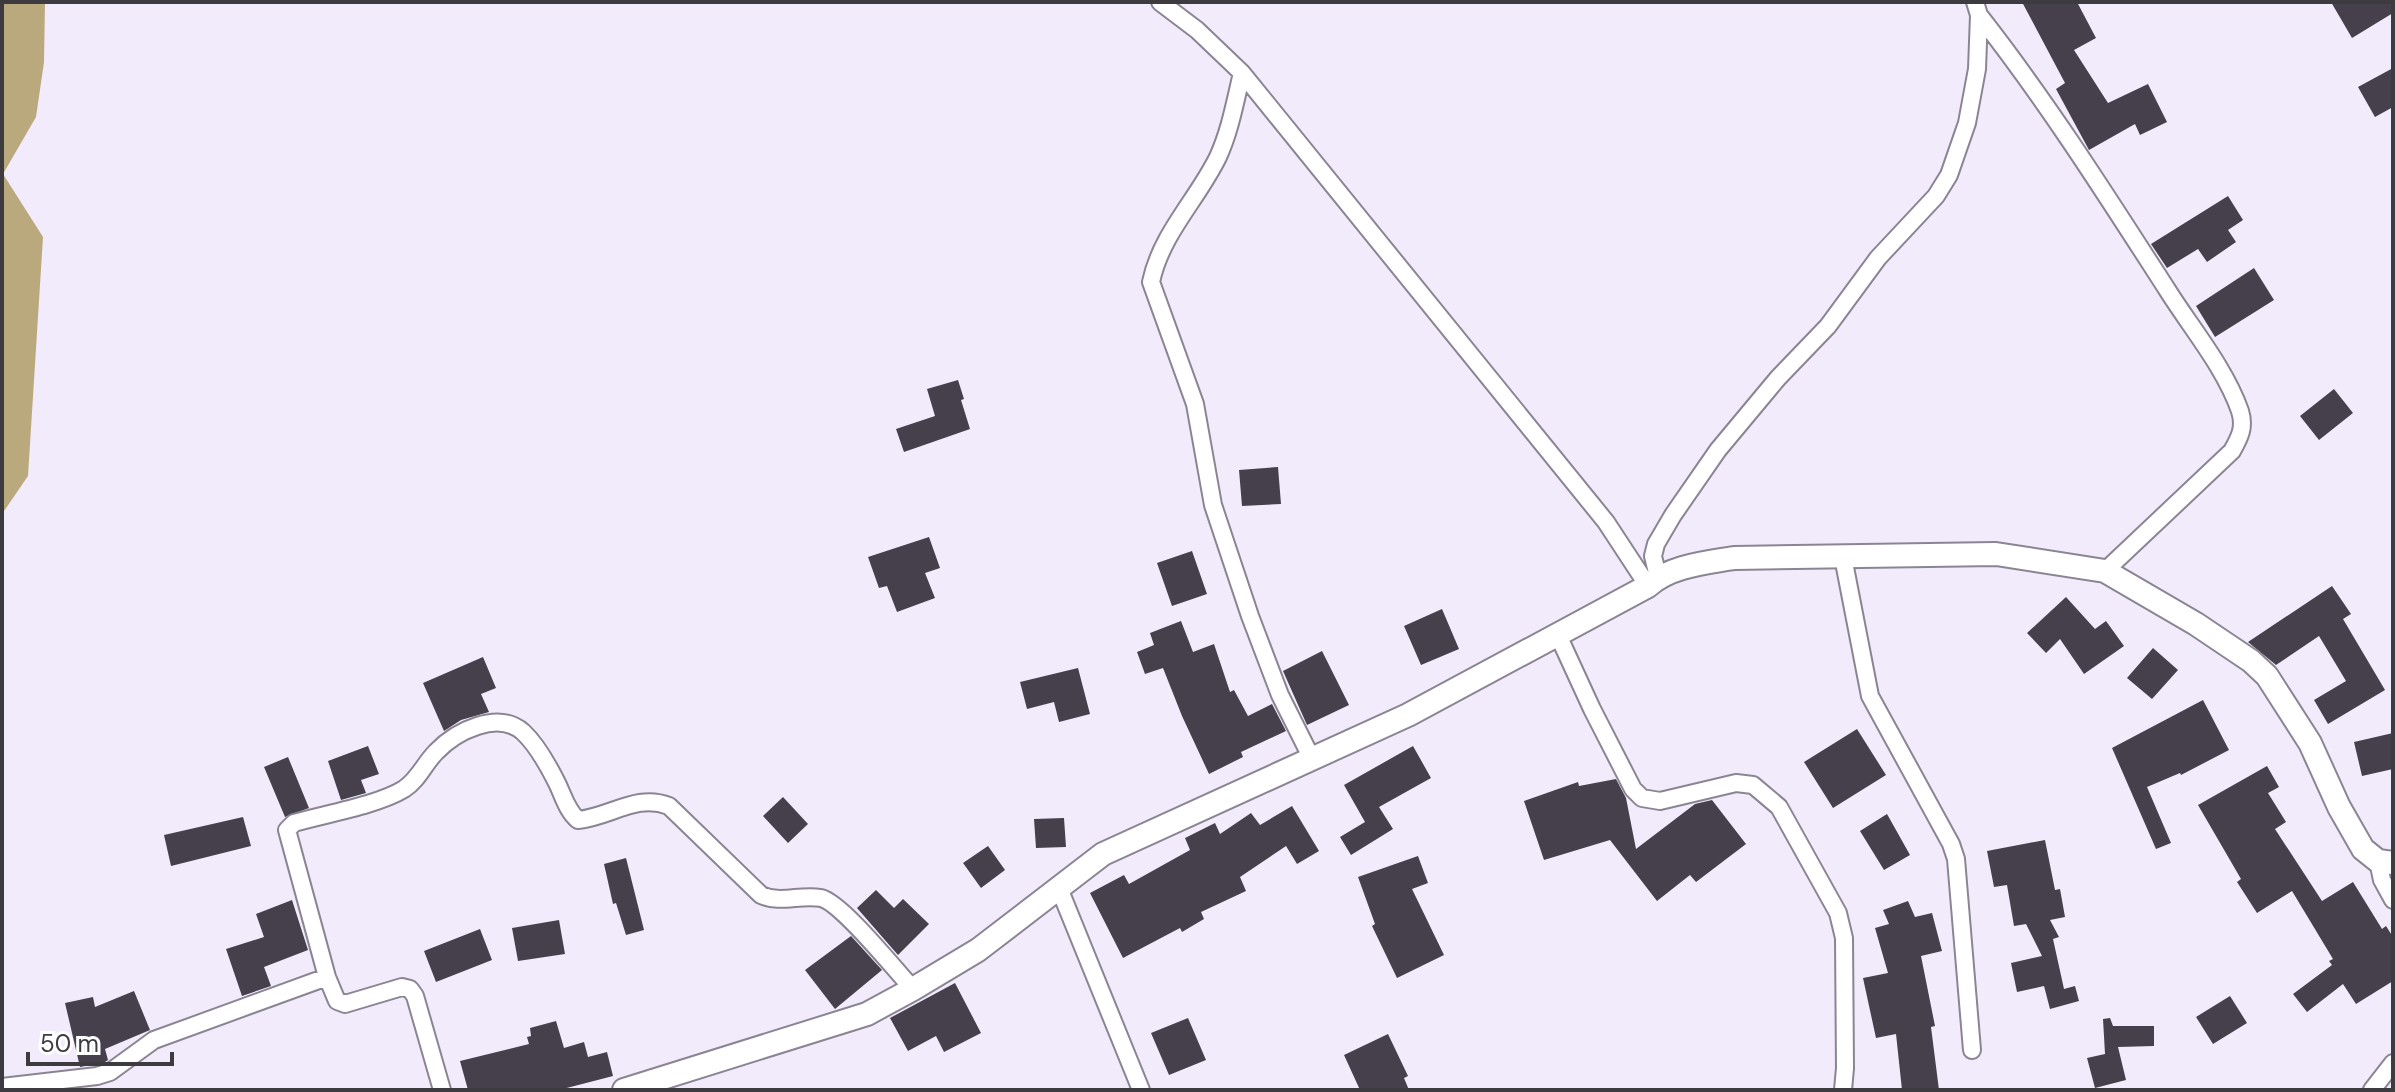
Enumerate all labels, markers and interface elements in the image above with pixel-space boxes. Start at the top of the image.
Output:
scale bar [28,1016,172,1066]
text: 50 m [40,1028,99,1059]

